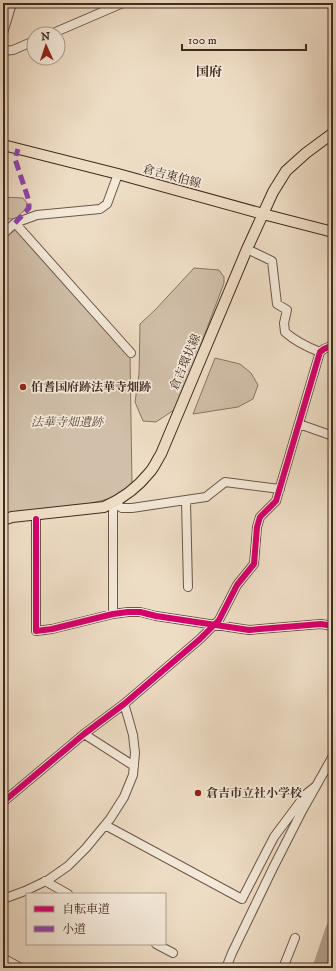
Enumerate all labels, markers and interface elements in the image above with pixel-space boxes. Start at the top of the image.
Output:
north arrow [26,26,66,66]
scale bar [182,26,306,52]
text: N [41,30,50,44]
text: 100 m [188,33,217,48]
district label: 国府 [196,64,222,80]
street label: 倉吉東伯線 [141,161,203,191]
street label: 倉吉環状線 [167,332,204,393]
place label: 伯耆国府跡法華寺畑跡 [31,380,151,395]
marker: 伯耆国府跡法華寺畑跡 [18,382,28,392]
park label: 法華寺畑遺跡 [31,415,105,430]
place label: 倉吉市立社小学校 [206,786,302,801]
marker: 倉吉市立社小学校 [193,788,203,798]
legend [26,893,166,945]
text: 自転車道 [62,902,110,917]
text: 小道 [62,922,86,937]

